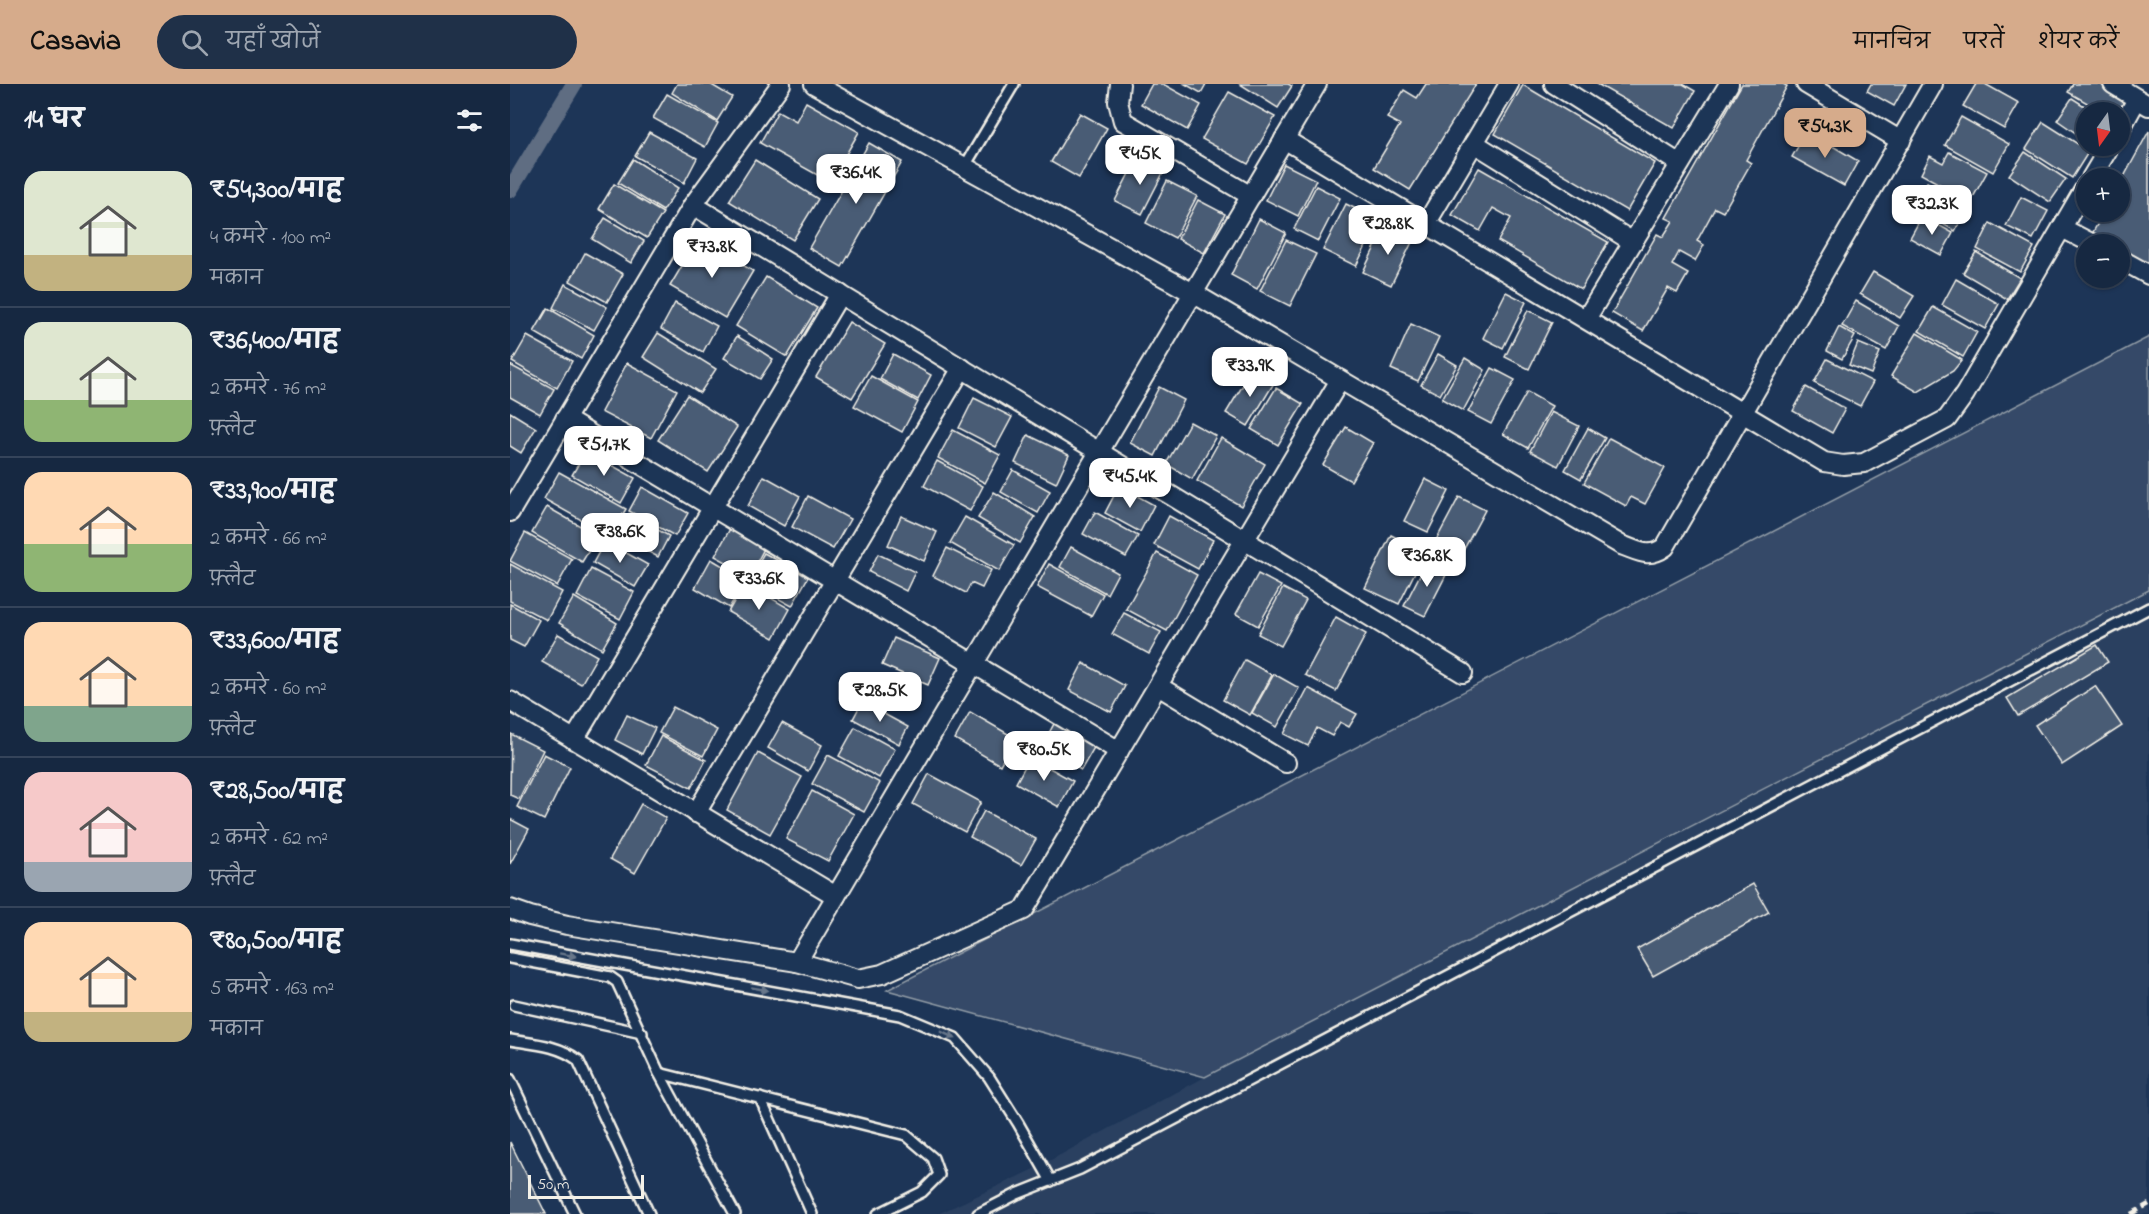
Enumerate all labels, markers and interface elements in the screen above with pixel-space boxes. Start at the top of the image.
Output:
search box [157,15,577,69]
text: Casavia [30,22,121,63]
icon: search [178,26,211,59]
text: यहाँ खोजें [226,27,320,59]
text: मानचित्र [1853,28,1930,58]
text: परतें [1963,28,2004,58]
text: शेयर करें [2037,28,2119,58]
text: 14 घर [24,102,84,140]
north arrow [2076,102,2130,156]
map controls [2076,102,2130,288]
icon: filters [453,104,486,137]
pin: ₹54.3K [1776,108,1874,159]
text: ₹54.3K [1798,113,1852,142]
pin: ₹45K [1104,135,1176,186]
text: ₹45K [1119,140,1161,169]
pin: ₹36.4K [807,154,905,205]
text: ₹36.4K [830,159,882,188]
button: + [2076,168,2130,222]
text: ₹54,300/माह [210,172,343,210]
pin: ₹32.3K [1883,185,1981,236]
text: ₹32.3K [1906,190,1958,219]
icon: home [72,195,144,267]
pin: ₹28.8K [1339,205,1437,256]
text: ₹28.8K [1363,210,1413,239]
text: 4 कमरे · 100 m² [210,224,331,253]
pin: ₹73.8K [663,228,761,279]
text: ₹73.8K [687,233,737,262]
button: − [2076,234,2130,288]
text: मकान [210,265,263,294]
text: ₹36,400/माह [210,323,339,361]
icon: home [72,346,144,418]
pin: ₹33.9K [1201,347,1299,398]
text: ₹33.9K [1226,352,1274,381]
text: 2 कमरे · 76 m² [210,375,326,404]
text: फ़्लैट [210,416,256,445]
pin: ₹51.7K [555,426,653,477]
text: ₹51.7K [578,431,630,460]
pin: ₹45.4K [1081,458,1179,509]
text: ₹45.4K [1103,463,1157,492]
text: ₹33,900/माह [210,473,336,511]
icon: home [72,496,144,568]
pin: ₹38.6K [571,513,669,564]
text: ₹38.6K [595,518,645,547]
text: 2 कमरे · 66 m² [210,525,327,554]
pin: ₹36.8K [1378,537,1476,588]
text: ₹36.8K [1402,542,1452,571]
pin: ₹33.6K [710,560,808,611]
text: ₹33.6K [733,565,785,594]
text: फ़्लैट [210,566,256,595]
text: ₹33,600/माह [210,623,339,661]
icon: home [72,646,144,718]
pin: ₹28.5K [831,672,929,723]
text: 2 कमरे · 60 m² [210,675,327,704]
text: ₹28.5K [853,677,907,706]
text: फ़्लैट [210,716,256,745]
pin: ₹80.5K [995,731,1093,782]
text: ₹80.5K [1017,736,1071,765]
text: ₹28,500/माह [210,773,344,811]
icon: home [72,796,144,868]
text: 2 कमरे · 62 m² [210,825,328,854]
text: फ़्लैट [210,866,256,895]
text: ₹80,500/माह [210,923,342,961]
icon: home [72,946,144,1018]
one-way arrow [558,950,577,959]
text: 5 कमरे · 163 m² [210,975,334,1004]
one-way arrow [750,985,769,994]
text: मकान [210,1016,263,1045]
one-way arrow [939,1030,957,1040]
scale bar [528,1172,644,1200]
text: 50 m [537,1173,569,1197]

